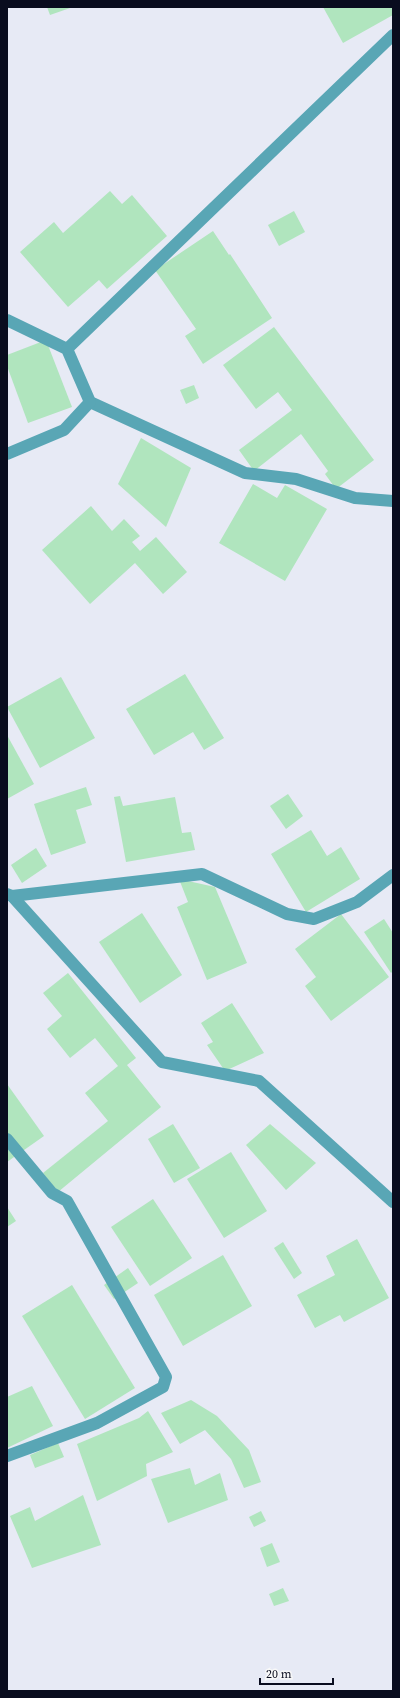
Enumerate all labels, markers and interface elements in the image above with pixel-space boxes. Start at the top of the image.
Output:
scale bar [260,1660,333,1686]
text: 20 m [266,1666,292,1682]

